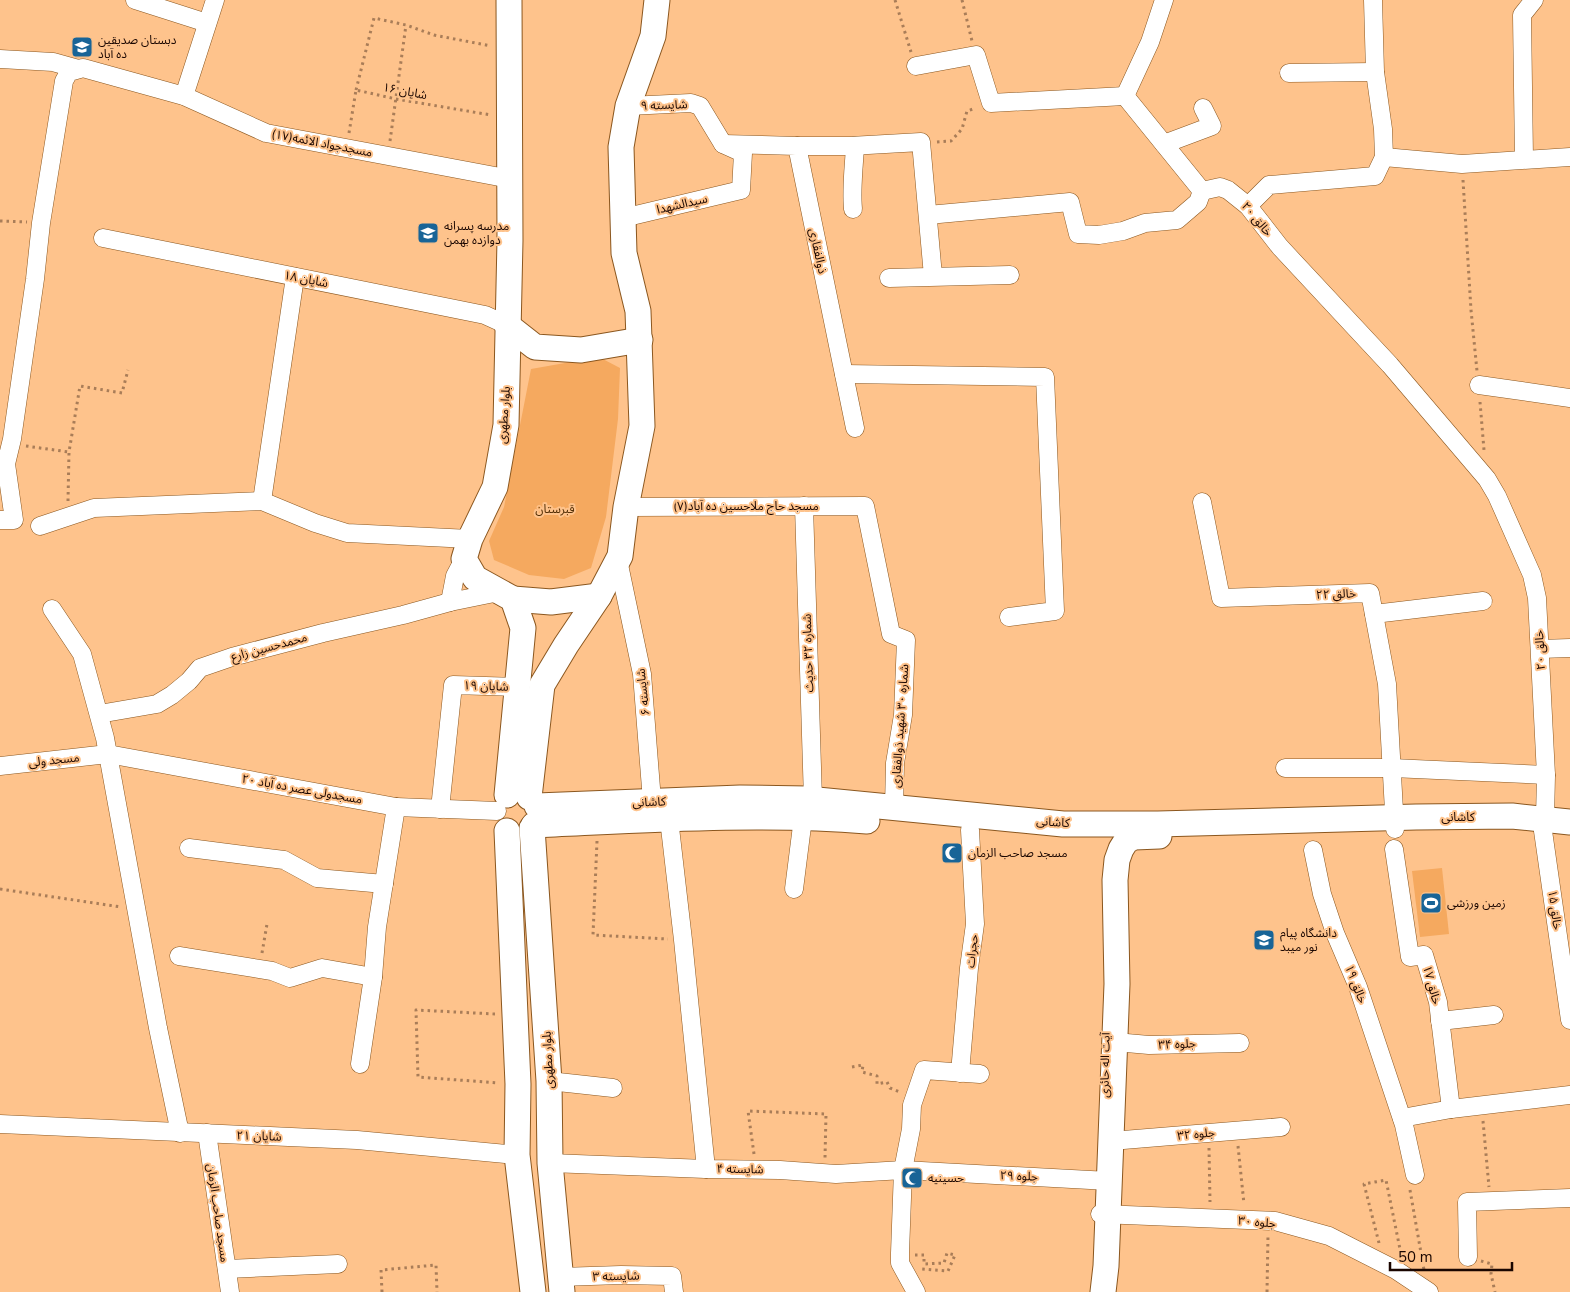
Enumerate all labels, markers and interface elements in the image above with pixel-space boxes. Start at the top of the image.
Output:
place label: دبستان صدیقین ده آباد [98,32,177,62]
school or university icon: دبستان صدیقین ده آباد [70,35,94,59]
street label: شایان ۱۶ [381,79,429,103]
street label: شایسته ۹ [640,96,688,114]
street label: مسجدجواد الائمه(۱۷) [270,125,374,161]
street label: سیدالشهدا [655,190,709,218]
street label: خالق ۲۰ [1238,198,1276,240]
place label: مدرسه پسرانه دوازده بهمن [444,218,509,248]
school or university icon: مدرسه پسرانه دوازده بهمن [416,221,440,245]
street label: ذوالفقاری [805,227,831,275]
street label: شایان ۱۸ [282,267,330,291]
street label: بلوار مطهری [494,386,514,444]
street label: مسجد حاج ملاحسین ده آباد(۷) [673,498,819,515]
park label: قبرستان [535,501,575,517]
street label: خالق ۲۲ [1316,585,1356,603]
street label: شماره ۳۲ حدیث [799,613,817,693]
street label: محمدحسین زارع [229,629,309,666]
street label: خالق ۲۰ [1531,630,1549,670]
street label: شماره ۳۰ شهید ذوالفقاری [888,664,912,788]
street label: شایسته ۶ [633,668,653,716]
street label: شایان ۱۹ [463,677,509,695]
street label: مسجد ولی [28,749,80,771]
street label: مسجدولی عصر ده آباد ۲۰ [241,771,363,807]
street label: کاشانی [632,793,667,811]
street label: کاشانی [1441,809,1476,825]
street label: کاشانی [1036,813,1071,831]
mosque icon: مسجد صاحب الزمان [940,841,964,865]
place label: مسجد صاحب الزمان [968,845,1067,861]
street label: خالق ۱۵ [1544,889,1566,931]
sports icon: زمین ورزشی [1419,891,1443,915]
place label: زمین ورزشی [1447,895,1506,911]
place label: دانشگاه پیام نور میبد [1280,925,1337,955]
school or university icon: دانشگاه پیام نور میبد [1252,928,1276,952]
street label: حجرات [962,933,982,969]
street label: خالق ۱۹ [1341,962,1371,1006]
street label: خالق ۱۷ [1419,964,1445,1006]
street label: بلوار مطهری [539,1031,557,1089]
street label: آیت اله حائری [1096,1032,1114,1098]
street label: جلوه ۳۴ [1158,1035,1196,1053]
street label: جلوه ۳۲ [1176,1124,1216,1144]
street label: شایان ۲۱ [236,1127,282,1145]
street label: شایسته ۴ [716,1161,764,1177]
street label: مسجد صاحب الزمان [203,1163,233,1263]
mosque icon: حسینیه [900,1166,924,1190]
street label: جلوه ۲۹ [1000,1167,1038,1185]
place label: حسینیه [928,1170,964,1186]
street label: جلوه ۳۰ [1237,1212,1277,1232]
scale bar [1390,1240,1512,1272]
text: 50 m [1398,1247,1433,1267]
street label: شایسته ۳ [592,1268,640,1284]

